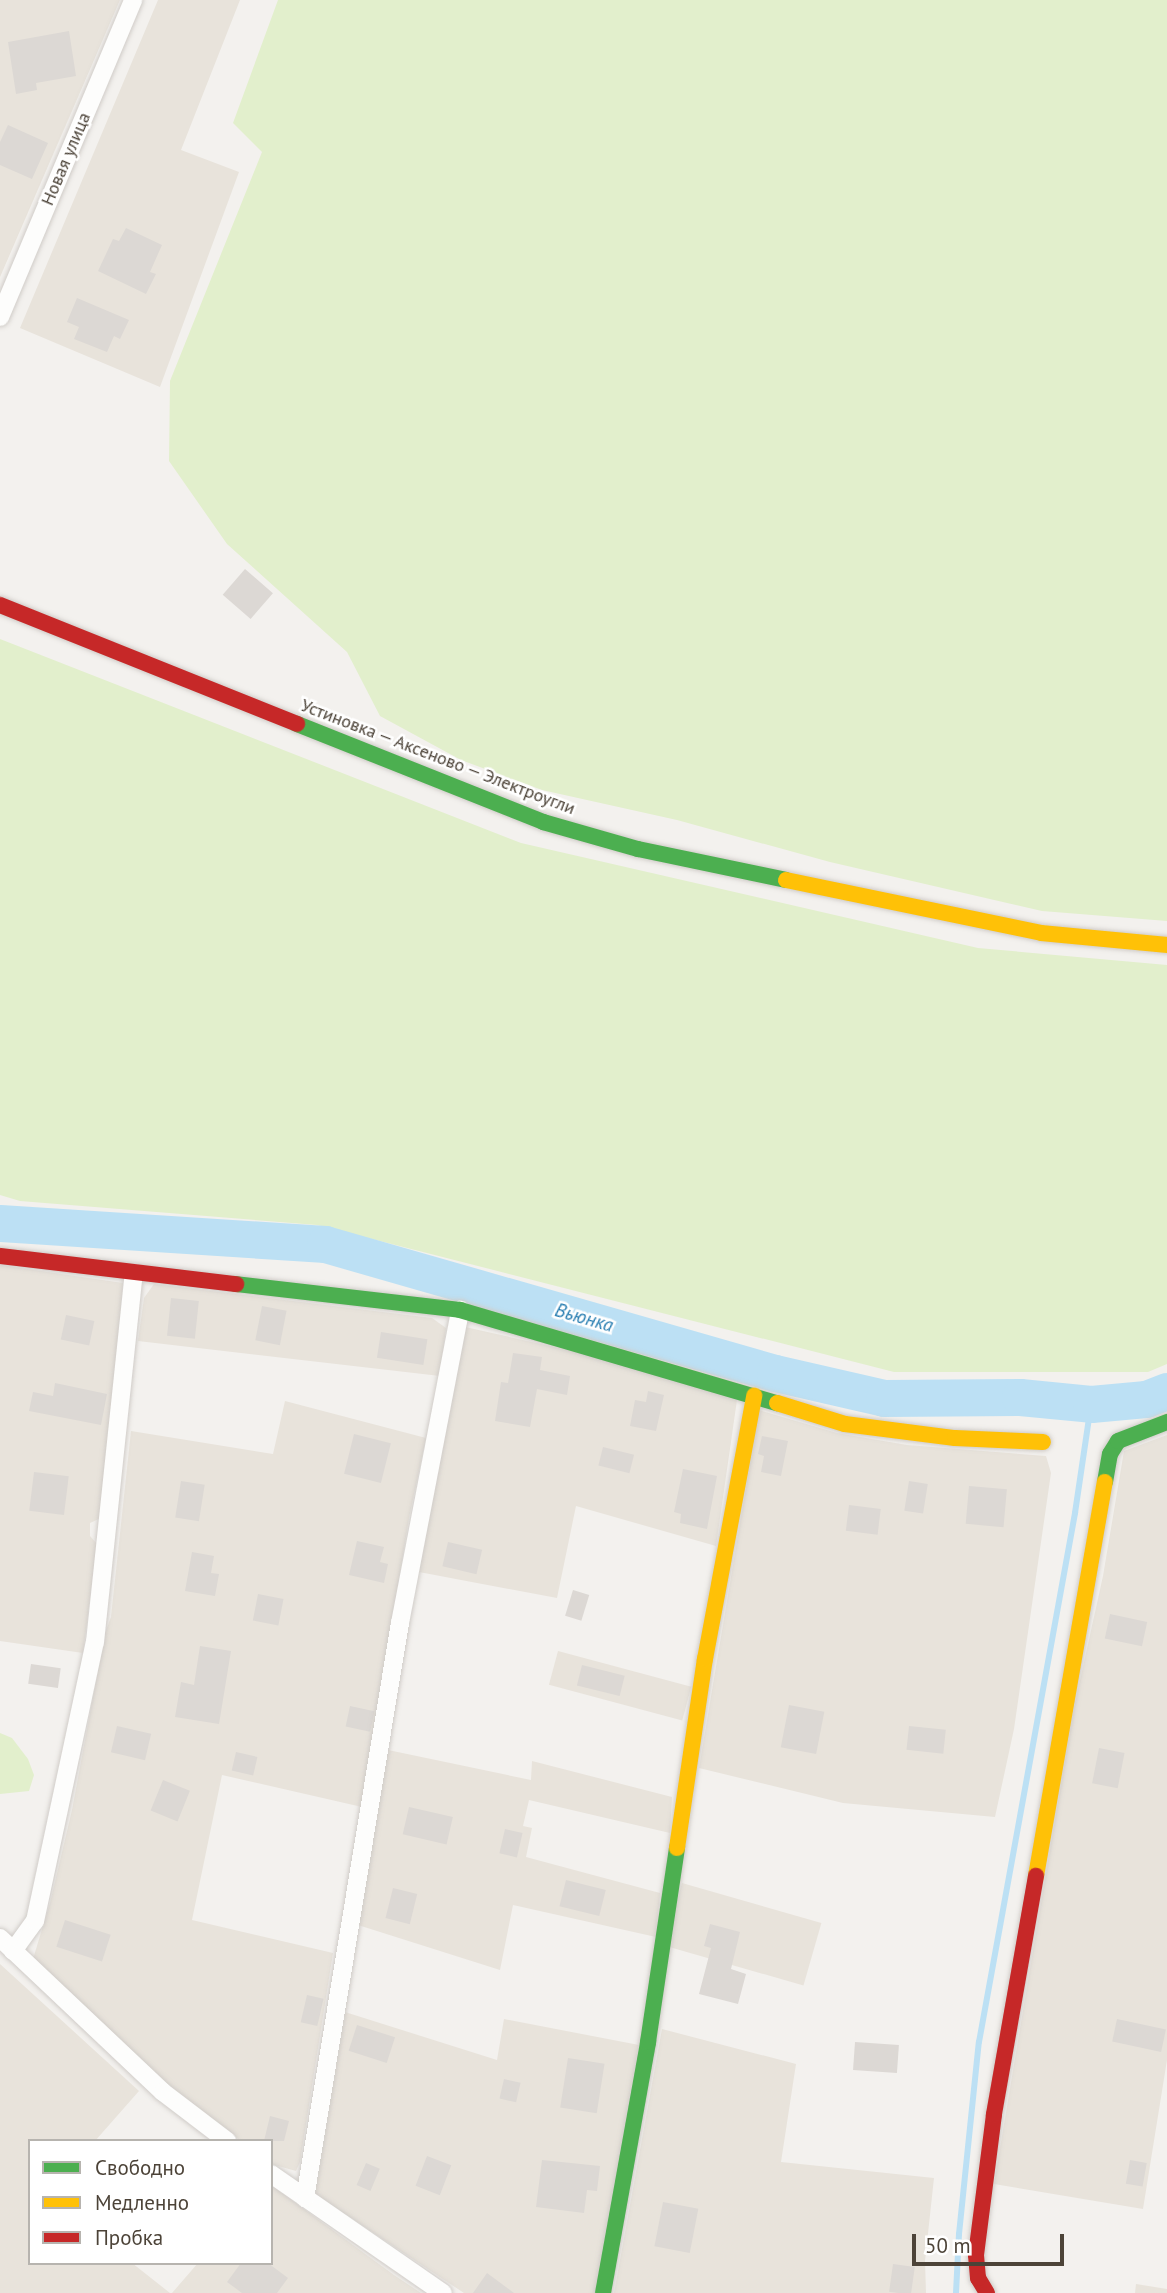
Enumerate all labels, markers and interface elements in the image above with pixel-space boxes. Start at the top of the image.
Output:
street label: Новая улица [37,109,95,209]
street label: Устиновка — Аксеново — Электроугли [295,693,581,821]
water label: Вьюнка [552,1299,616,1337]
legend [28,2139,273,2265]
text: Свободно [95,2154,185,2181]
text: Медленно [95,2189,189,2216]
scale bar [915,2220,1067,2264]
text: Пробка [95,2224,163,2251]
text: 50 m [925,2232,971,2259]

